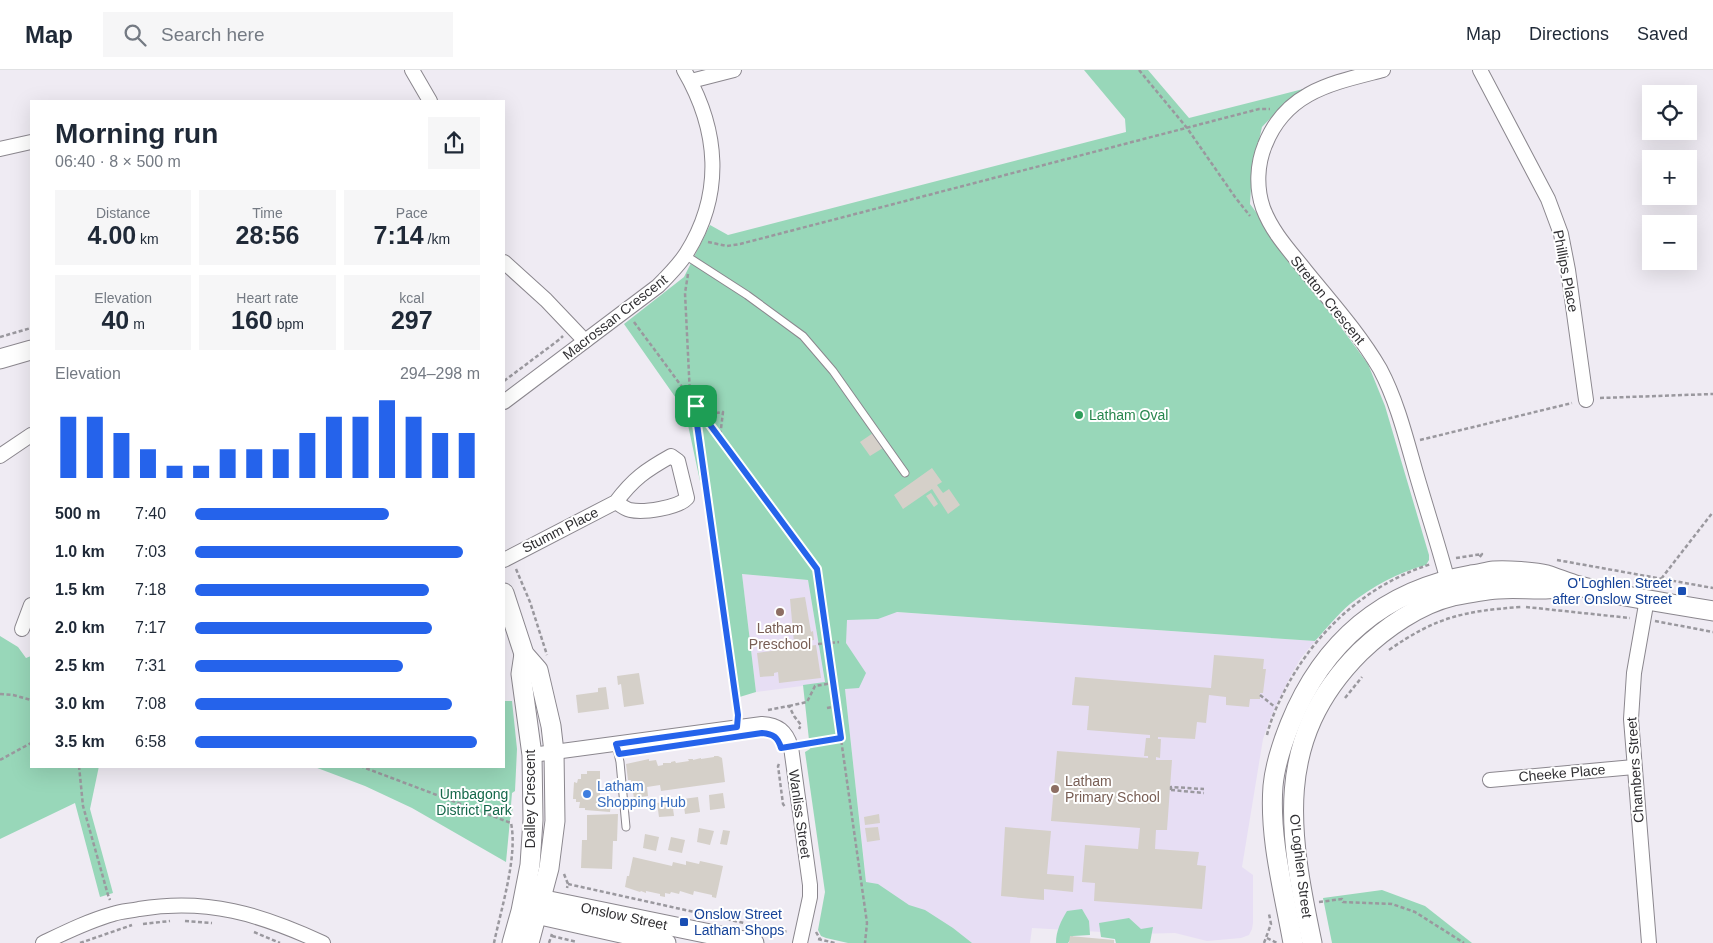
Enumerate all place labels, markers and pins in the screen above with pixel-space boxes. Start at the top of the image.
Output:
pin [675,385,717,427]
place label: Latham Oval [1089,407,1168,423]
marker: Latham Oval [1073,409,1085,421]
place label: O'Loghlen Street after Onslow Street [1552,575,1672,607]
marker: O'Loghlen Street after Onslow Street [1676,585,1688,597]
marker: Latham Preschool [774,606,786,618]
place label: Latham Preschool [749,620,811,652]
place label: Latham Primary School [1065,773,1160,805]
place label: Latham Shopping Hub [597,778,686,810]
marker: Latham Primary School [1049,783,1061,795]
marker: Latham Shopping Hub [581,788,593,800]
place label: Onslow Street Latham Shops [694,906,784,938]
marker: Onslow Street Latham Shops [678,916,690,928]

